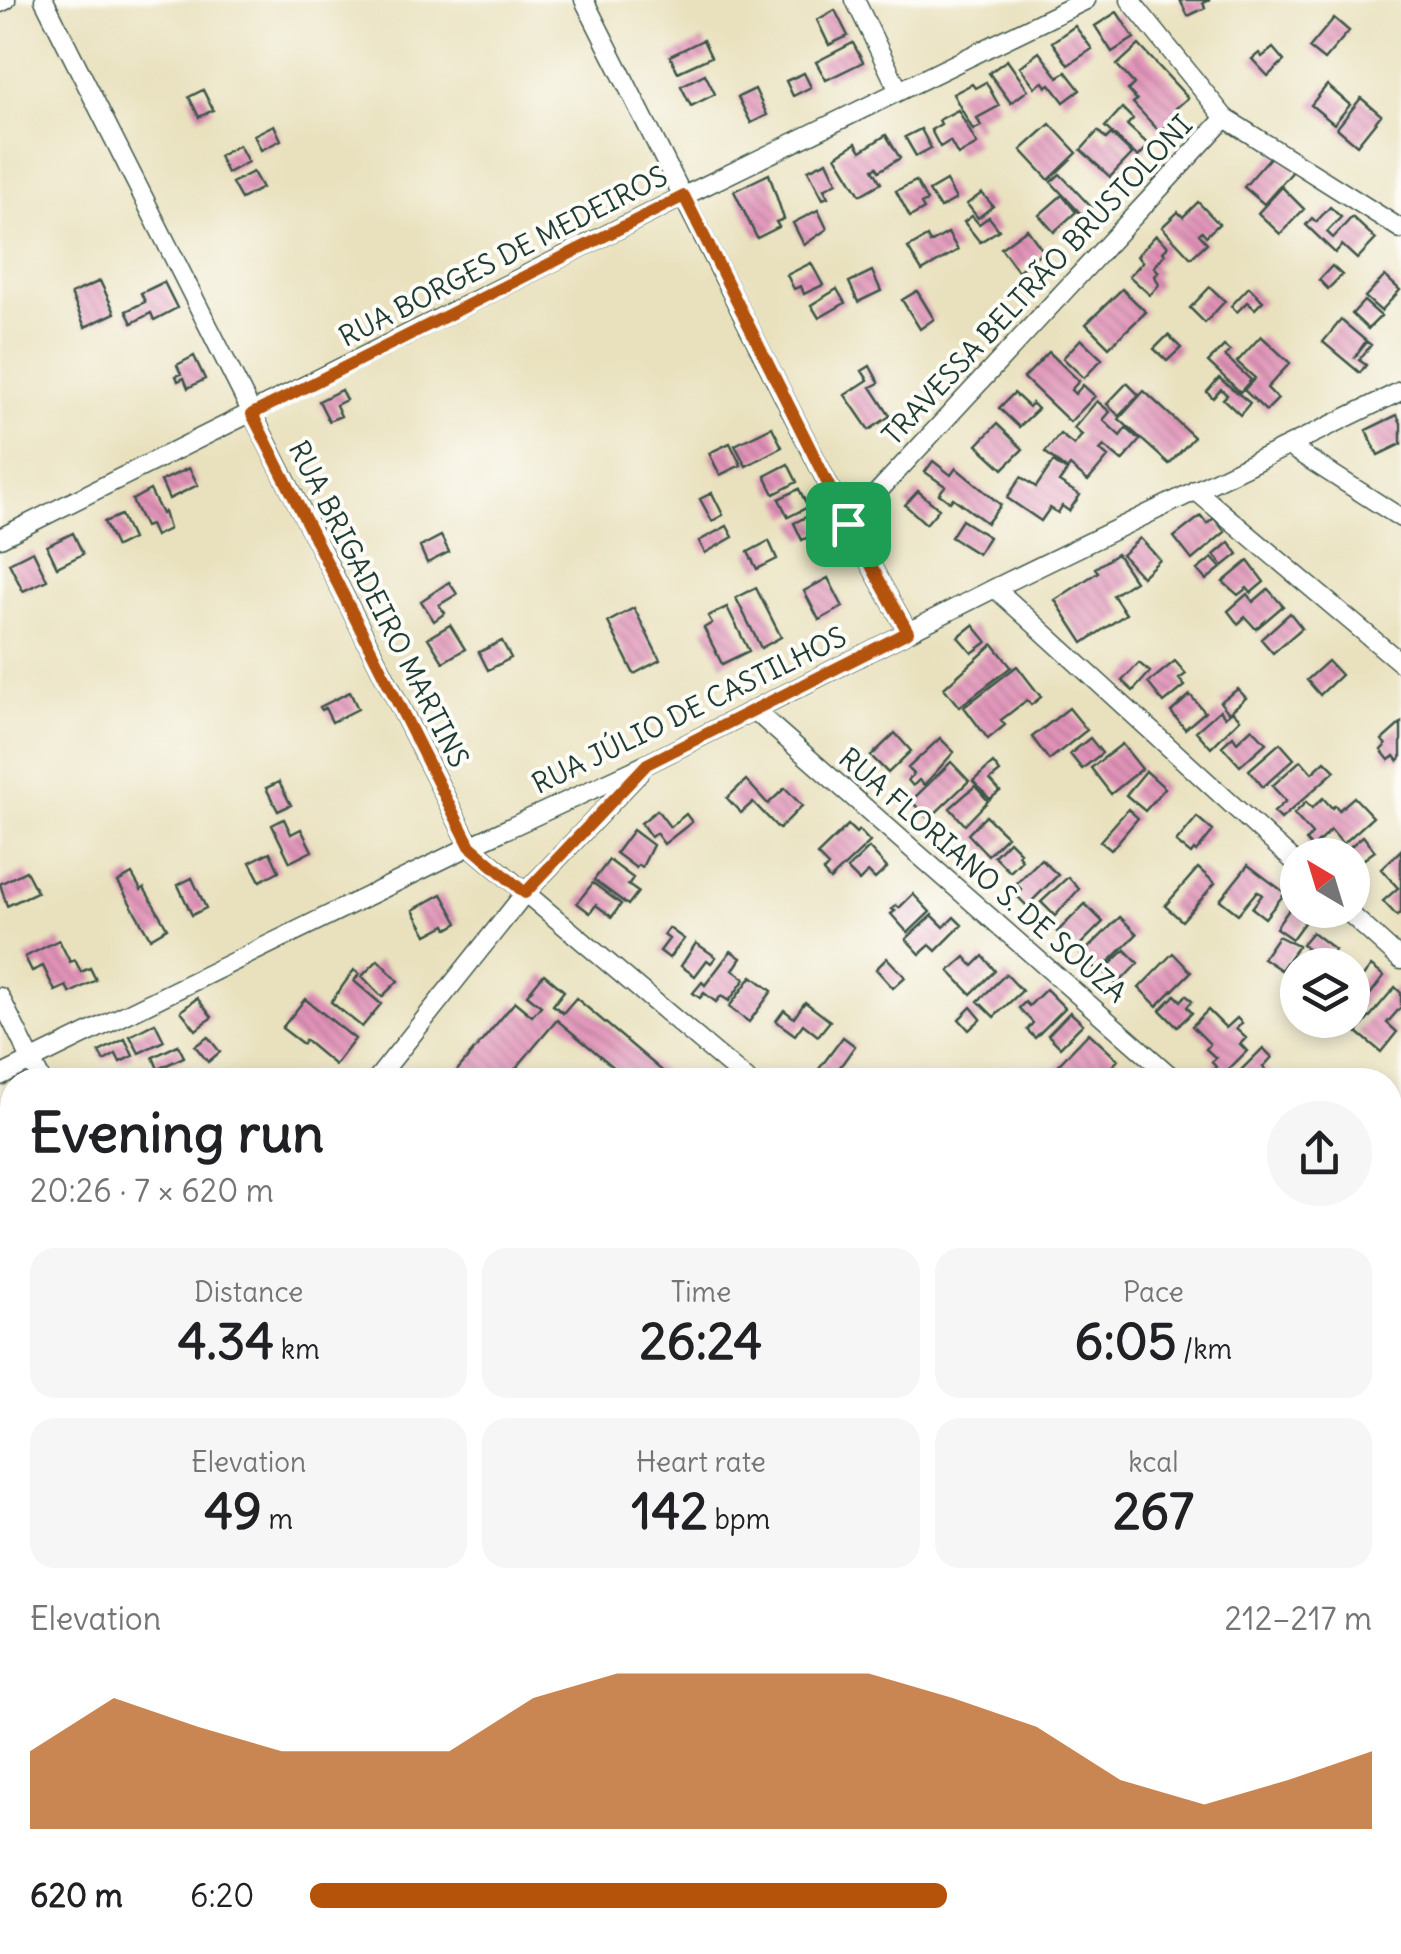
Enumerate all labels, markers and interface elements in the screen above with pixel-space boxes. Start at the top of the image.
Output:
street label: TRAVESSA BELTRÃO BRUSTOLONI [874,107,1200,453]
street label: RUA BORGES DE MEDEIROS [333,157,673,355]
street label: RUA BRIGADEIRO MARTINS [281,435,477,773]
pin [806,482,891,567]
icon: arrive [821,497,876,552]
street label: RUA JÚLIO DE CASTILHOS [526,617,852,802]
street label: RUA FLORIANO S. DE SOUZA [832,740,1134,1010]
north arrow [1280,838,1370,928]
map controls [1280,838,1370,1038]
button: layers [1280,948,1370,1038]
text: Evening run [30,1098,324,1167]
button: share [1267,1101,1372,1206]
text: 20:26 · 7 × 620 m [30,1170,274,1211]
text: Distance [194,1274,303,1310]
text: Time [671,1274,731,1310]
text: Pace [1123,1274,1184,1310]
text: 4.34 [178,1310,274,1373]
text: 26:24 [639,1310,763,1373]
text: 6:05 [1075,1310,1176,1373]
text: km [274,1331,320,1367]
text: /km [1176,1331,1232,1367]
text: Elevation [191,1444,306,1480]
text: Heart rate [636,1444,766,1480]
text: kcal [1128,1444,1179,1480]
text: 49 [204,1480,262,1543]
text: 142 [632,1480,708,1543]
text: 267 [1113,1480,1194,1543]
text: m [262,1501,293,1537]
text: bpm [708,1501,770,1537]
text: Elevation [30,1598,161,1639]
text: 212–217 m [1224,1598,1372,1639]
text: 620 m [30,1875,123,1916]
text: 6:20 [190,1875,254,1916]

